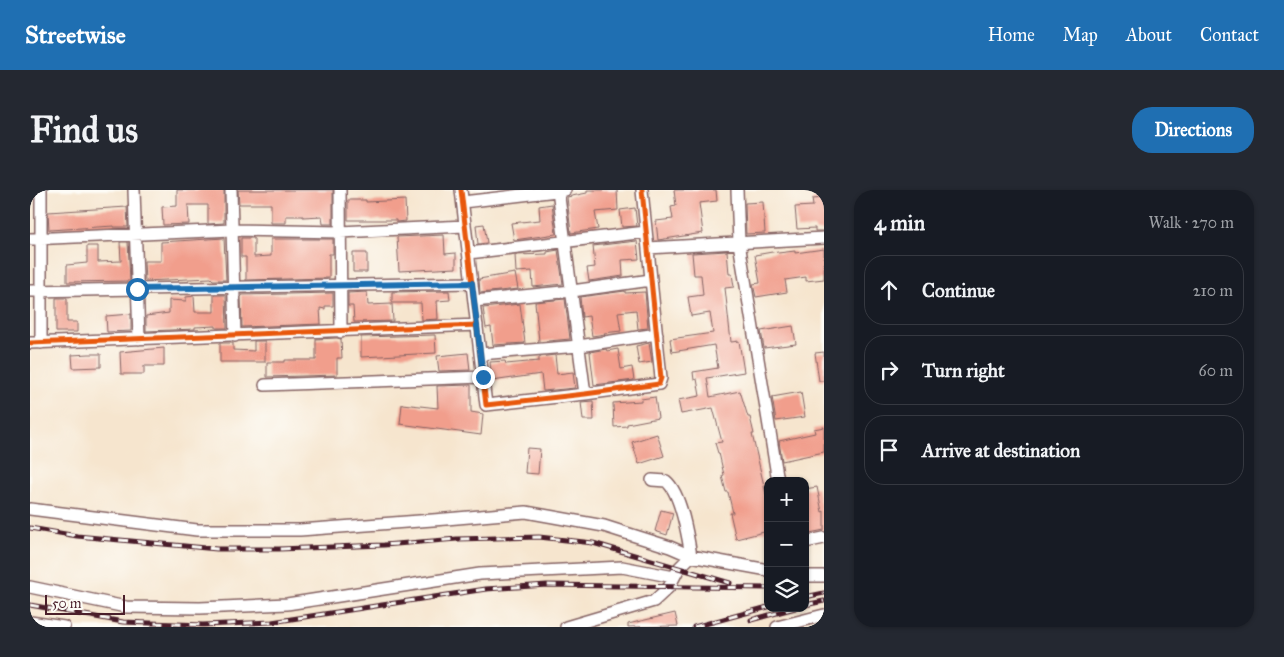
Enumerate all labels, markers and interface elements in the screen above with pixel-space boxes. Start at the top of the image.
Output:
text: Streetwise [25,20,126,50]
text: Home [988,24,1035,46]
text: Map [1063,24,1098,46]
text: About [1126,24,1172,46]
text: Contact [1200,24,1259,46]
button: Directions [1132,107,1254,153]
text: Find us [30,109,138,152]
text: 4 min [874,210,925,236]
text: Walk · 270 m [1148,213,1234,232]
icon: ahead [875,276,903,304]
route start [126,278,149,301]
text: Continue [922,279,995,302]
text: 210 m [1193,281,1233,300]
icon: right [875,356,903,384]
text: Turn right [922,359,1005,382]
text: 60 m [1199,361,1233,380]
route end [472,366,495,389]
icon: arrive [875,436,903,464]
text: Arrive at destination [922,439,1080,462]
map controls [764,477,809,612]
button: + [764,477,809,522]
button: − [764,522,809,567]
button: layers [764,567,809,612]
scale bar [45,592,125,615]
text: 50 m [52,595,81,612]

